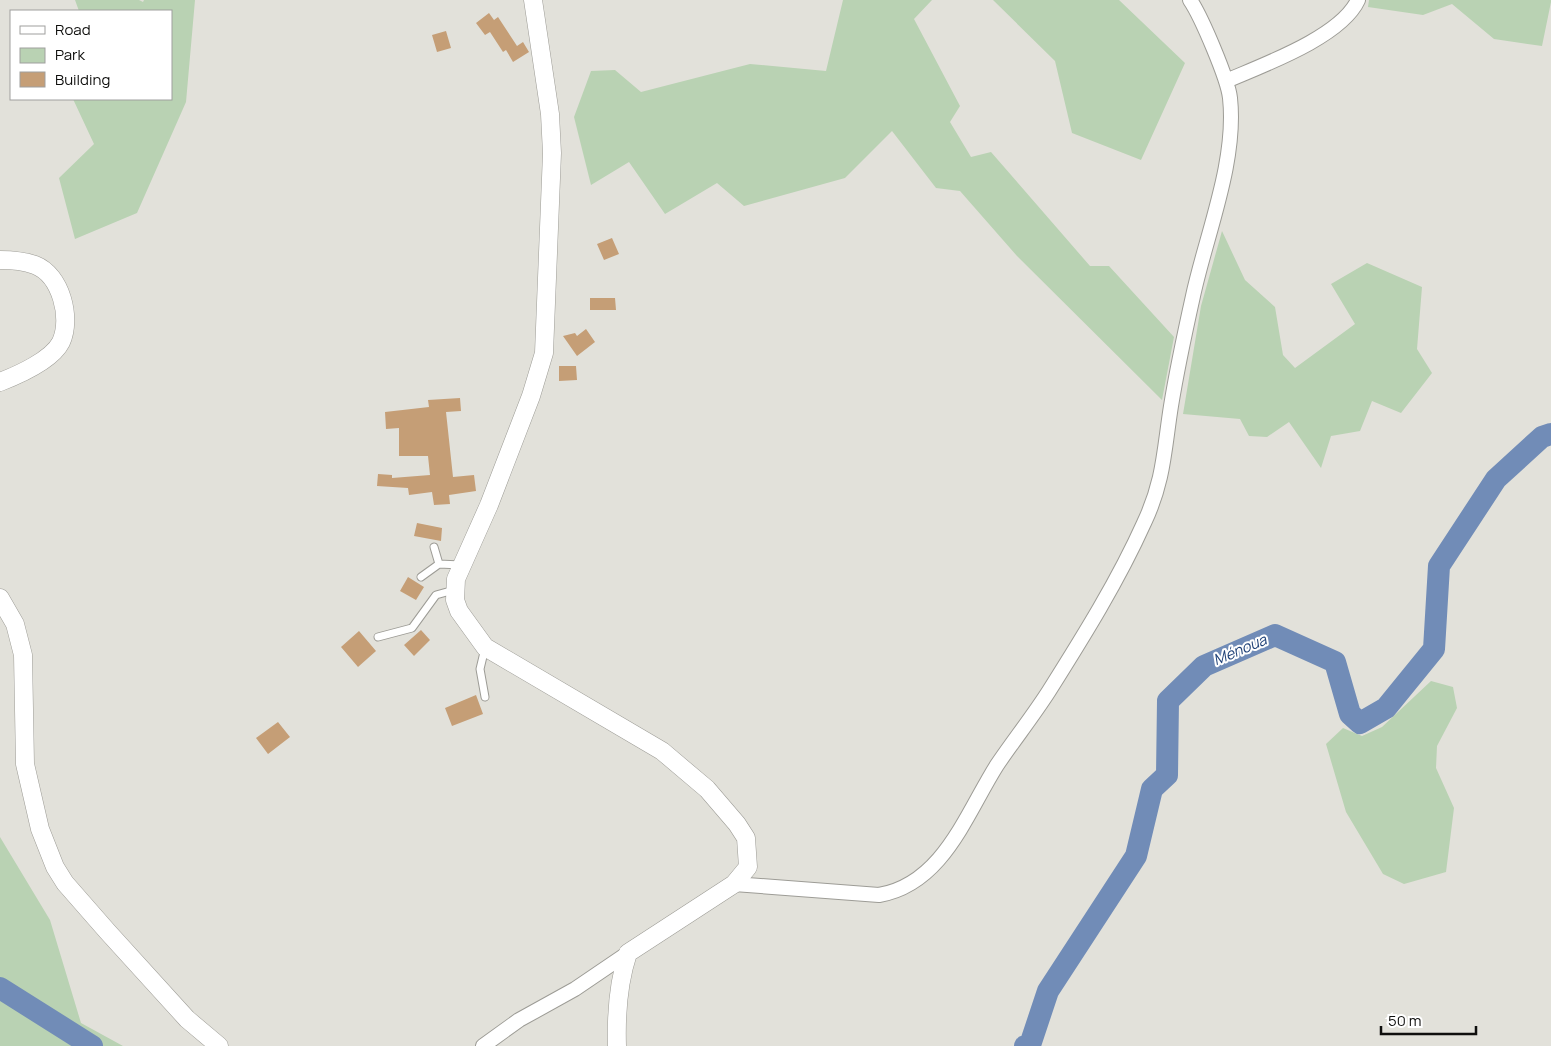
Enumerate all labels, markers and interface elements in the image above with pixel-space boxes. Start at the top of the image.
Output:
legend [10,10,172,100]
text: Road [55,19,91,40]
text: Park [55,44,85,65]
text: Building [55,69,110,90]
water label: Ménoua [1210,629,1270,670]
scale bar [1381,1004,1476,1036]
text: 50 m [1388,1010,1422,1031]

